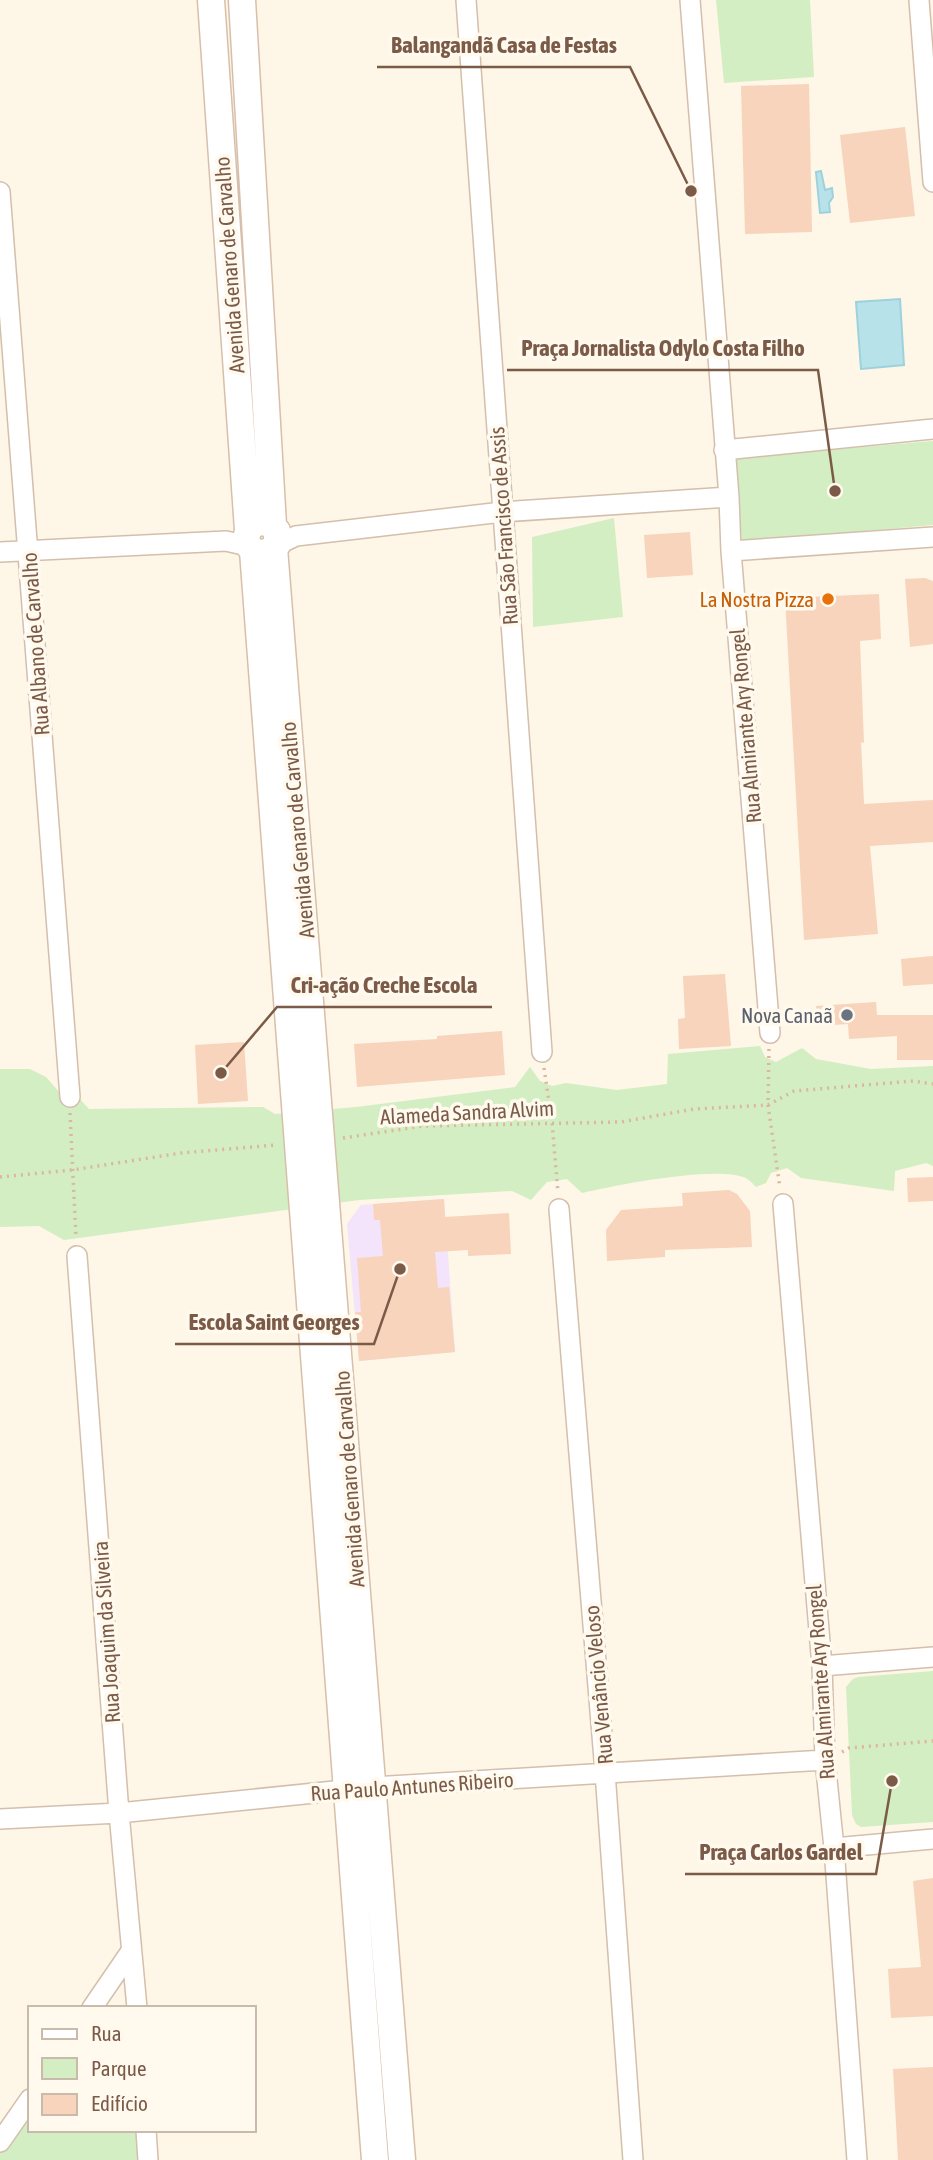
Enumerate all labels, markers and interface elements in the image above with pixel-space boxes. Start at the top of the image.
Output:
callout: Balangandã Casa de Festas [377,23,630,67]
text: Balangandã Casa de Festas [391,32,617,58]
street label: Avenida Genaro de Carvalho [209,156,249,374]
callout: Praça Jornalista Odylo Costa Filho [507,326,818,370]
text: Praça Jornalista Odylo Costa Filho [521,335,805,361]
street label: Rua São Francisco de Assis [484,426,522,626]
street label: Rua Albano de Carvalho [17,552,53,736]
place label: La Nostra Pizza [700,587,814,611]
marker: La Nostra Pizza [820,591,836,607]
street label: Rua Almirante Ary Rongel [724,627,765,824]
street label: Avenida Genaro de Carvalho [276,721,318,939]
callout: Cri-ação Creche Escola [277,963,492,1007]
text: Cri-ação Creche Escola [291,972,478,998]
place label: Nova Canaã [741,1003,833,1027]
marker: Nova Canaã [839,1007,855,1023]
street label: Alameda Sandra Alvim [379,1095,555,1129]
callout: Escola Saint Georges [175,1300,374,1344]
text: Escola Saint Georges [188,1309,360,1335]
street label: Avenida Genaro de Carvalho [329,1370,369,1588]
street label: Rua Joaquim da Silveira [88,1540,124,1724]
street label: Rua Almirante Ary Rongel [801,1583,839,1780]
street label: Rua Venâncio Veloso [579,1604,617,1766]
street label: Rua Paulo Antunes Ribeiro [310,1767,514,1805]
callout: Praça Carlos Gardel [685,1830,876,1874]
text: Praça Carlos Gardel [699,1839,864,1865]
legend [28,2006,256,2132]
text: Rua [91,2021,121,2045]
text: Parque [91,2056,146,2080]
text: Edifício [91,2091,148,2115]

